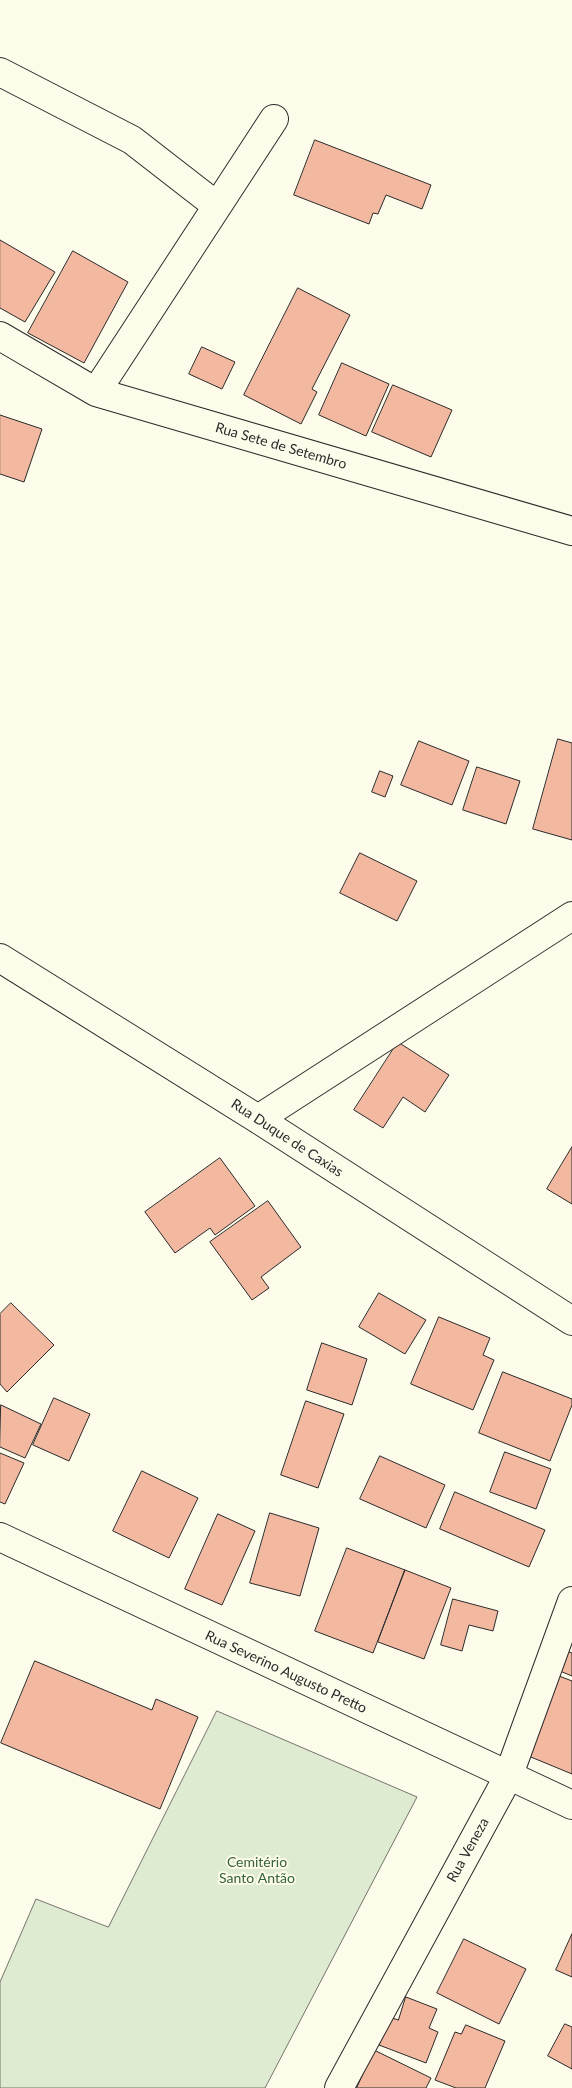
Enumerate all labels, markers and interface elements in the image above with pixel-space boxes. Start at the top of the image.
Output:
street label: Rua Sete de Setembro [213,419,349,473]
street label: Rua Duque de Caxias [228,1095,346,1181]
street label: Rua Severino Augusto Pretto [202,1627,370,1717]
street label: Rua Veneza [443,1815,493,1885]
park label: Cemitério Santo Antão [219,1854,295,1886]

